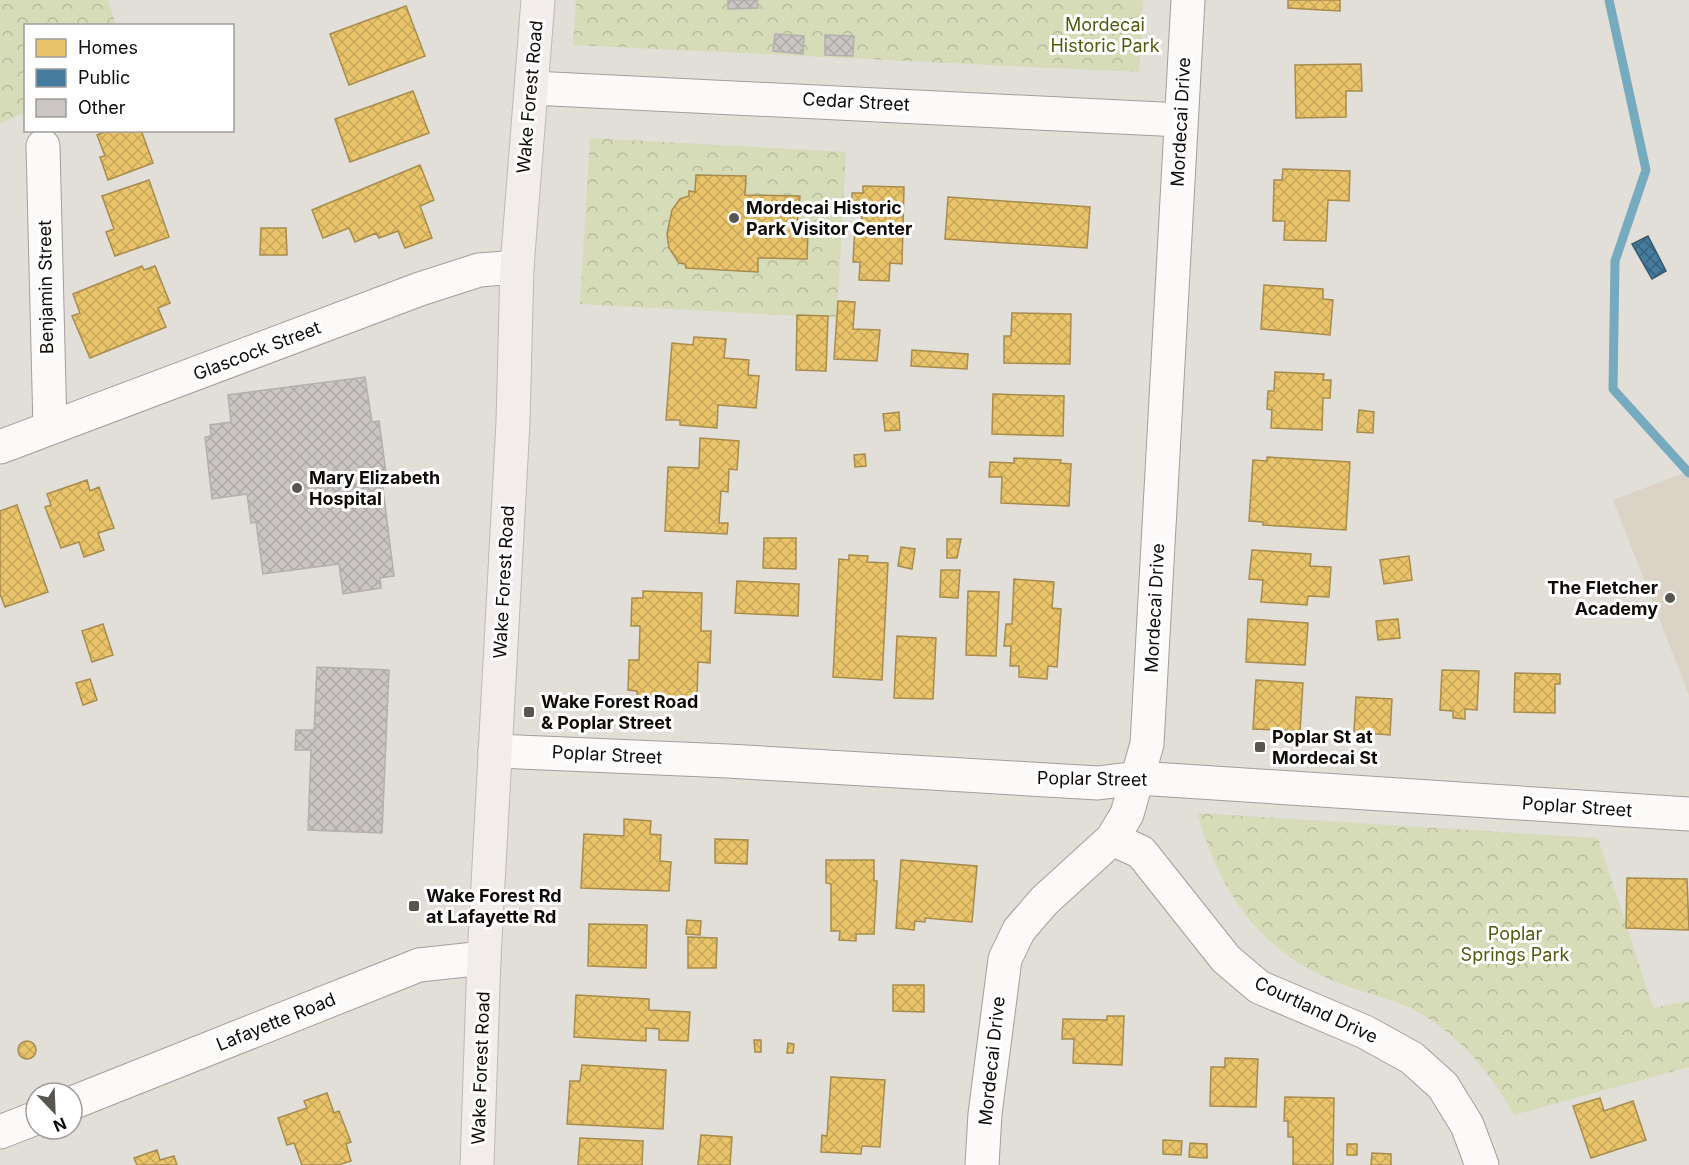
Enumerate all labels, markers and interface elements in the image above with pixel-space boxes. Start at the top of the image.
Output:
park label: Mordecai Historic Park [1050,14,1160,56]
street label: Wake Forest Road [512,20,547,174]
legend [24,24,234,132]
text: Homes [78,37,138,58]
street label: Mordecai Drive [1167,57,1194,187]
text: Public [78,67,130,88]
street label: Cedar Street [802,88,910,115]
text: Other [78,97,126,118]
place label: Mordecai Historic Park Visitor Center [746,197,912,239]
marker: Mordecai Historic Park Visitor Center [727,211,741,225]
street label: Benjamin Street [34,220,57,354]
street label: Glascock Street [190,317,323,384]
place label: Mary Elizabeth Hospital [309,467,440,509]
marker: Mary Elizabeth Hospital [290,481,304,495]
street label: Wake Forest Road [489,505,518,659]
street label: Mordecai Drive [1141,543,1168,673]
place label: The Fletcher Academy [1547,577,1658,619]
marker: The Fletcher Academy [1663,591,1677,605]
place label: Wake Forest Road & Poplar Street [541,691,698,733]
marker: Wake Forest Road & Poplar Street [522,705,536,719]
place label: Poplar St at Mordecai St [1272,726,1378,768]
marker: Poplar St at Mordecai St [1253,740,1267,754]
street label: Poplar Street [551,741,663,768]
street label: Poplar Street [1037,767,1147,790]
street label: Poplar Street [1521,792,1633,821]
place label: Wake Forest Rd at Lafayette Rd [426,885,562,927]
marker: Wake Forest Rd at Lafayette Rd [407,899,421,913]
park label: Poplar Springs Park [1461,923,1570,965]
street label: Courtland Drive [1251,972,1381,1047]
street label: Lafayette Road [213,988,339,1055]
street label: Wake Forest Road [467,991,494,1145]
street label: Mordecai Drive [974,995,1009,1127]
north arrow [24,1081,84,1141]
text: N [50,1113,69,1136]

